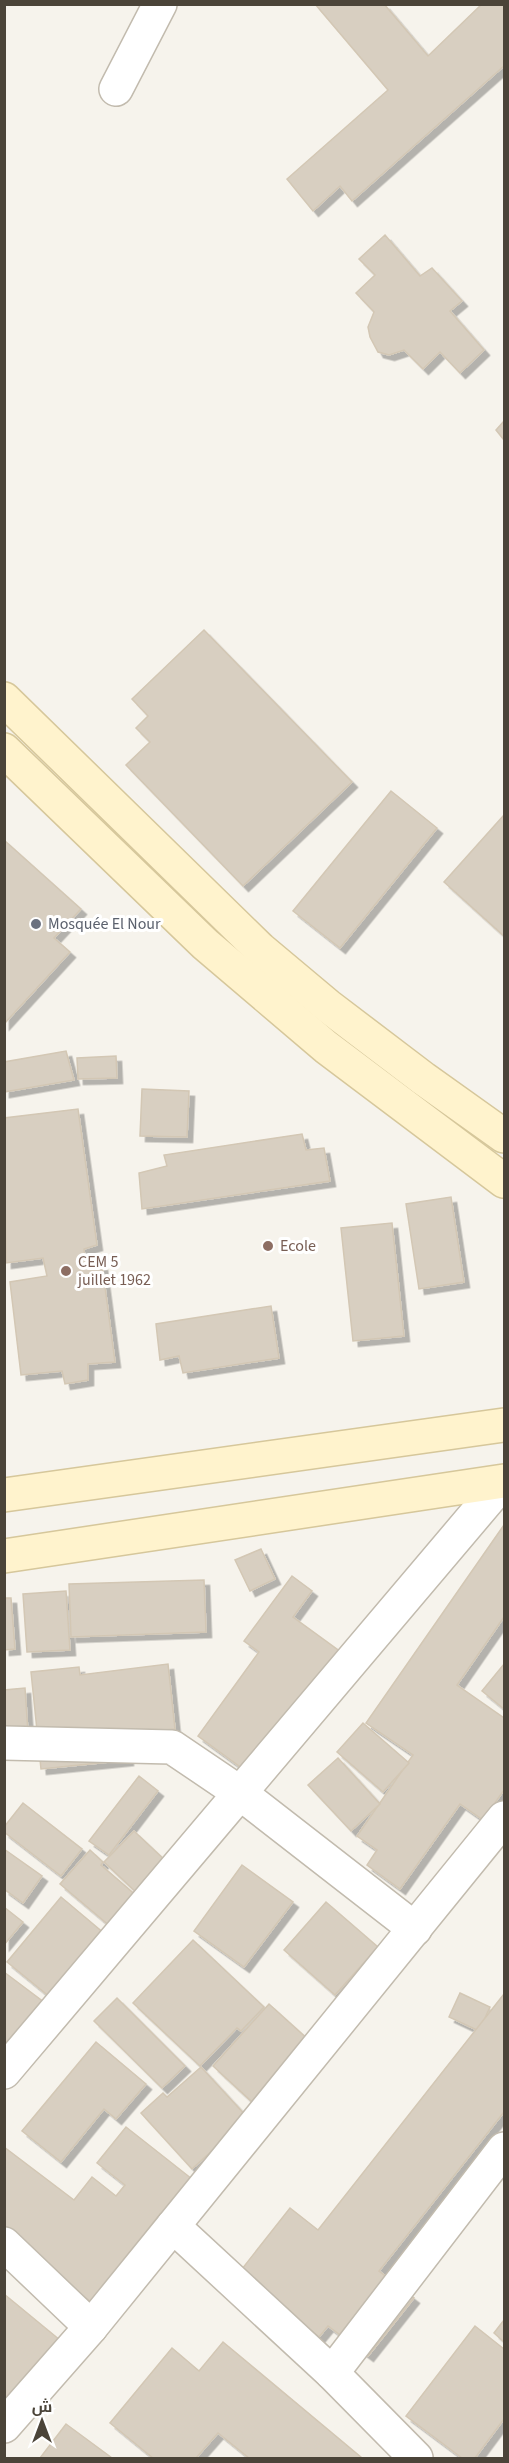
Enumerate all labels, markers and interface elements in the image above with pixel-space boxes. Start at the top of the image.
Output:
place label: Mosquée El Nour [48,913,161,935]
marker: Mosquée El Nour [29,917,43,931]
place label: Ecole [280,1235,316,1257]
marker: Ecole [261,1239,275,1253]
place label: CEM 5 juillet 1962 [77,1251,151,1291]
marker: CEM 5 juillet 1962 [59,1264,73,1278]
north arrow [12,2391,72,2451]
text: ش [32,2396,52,2418]

